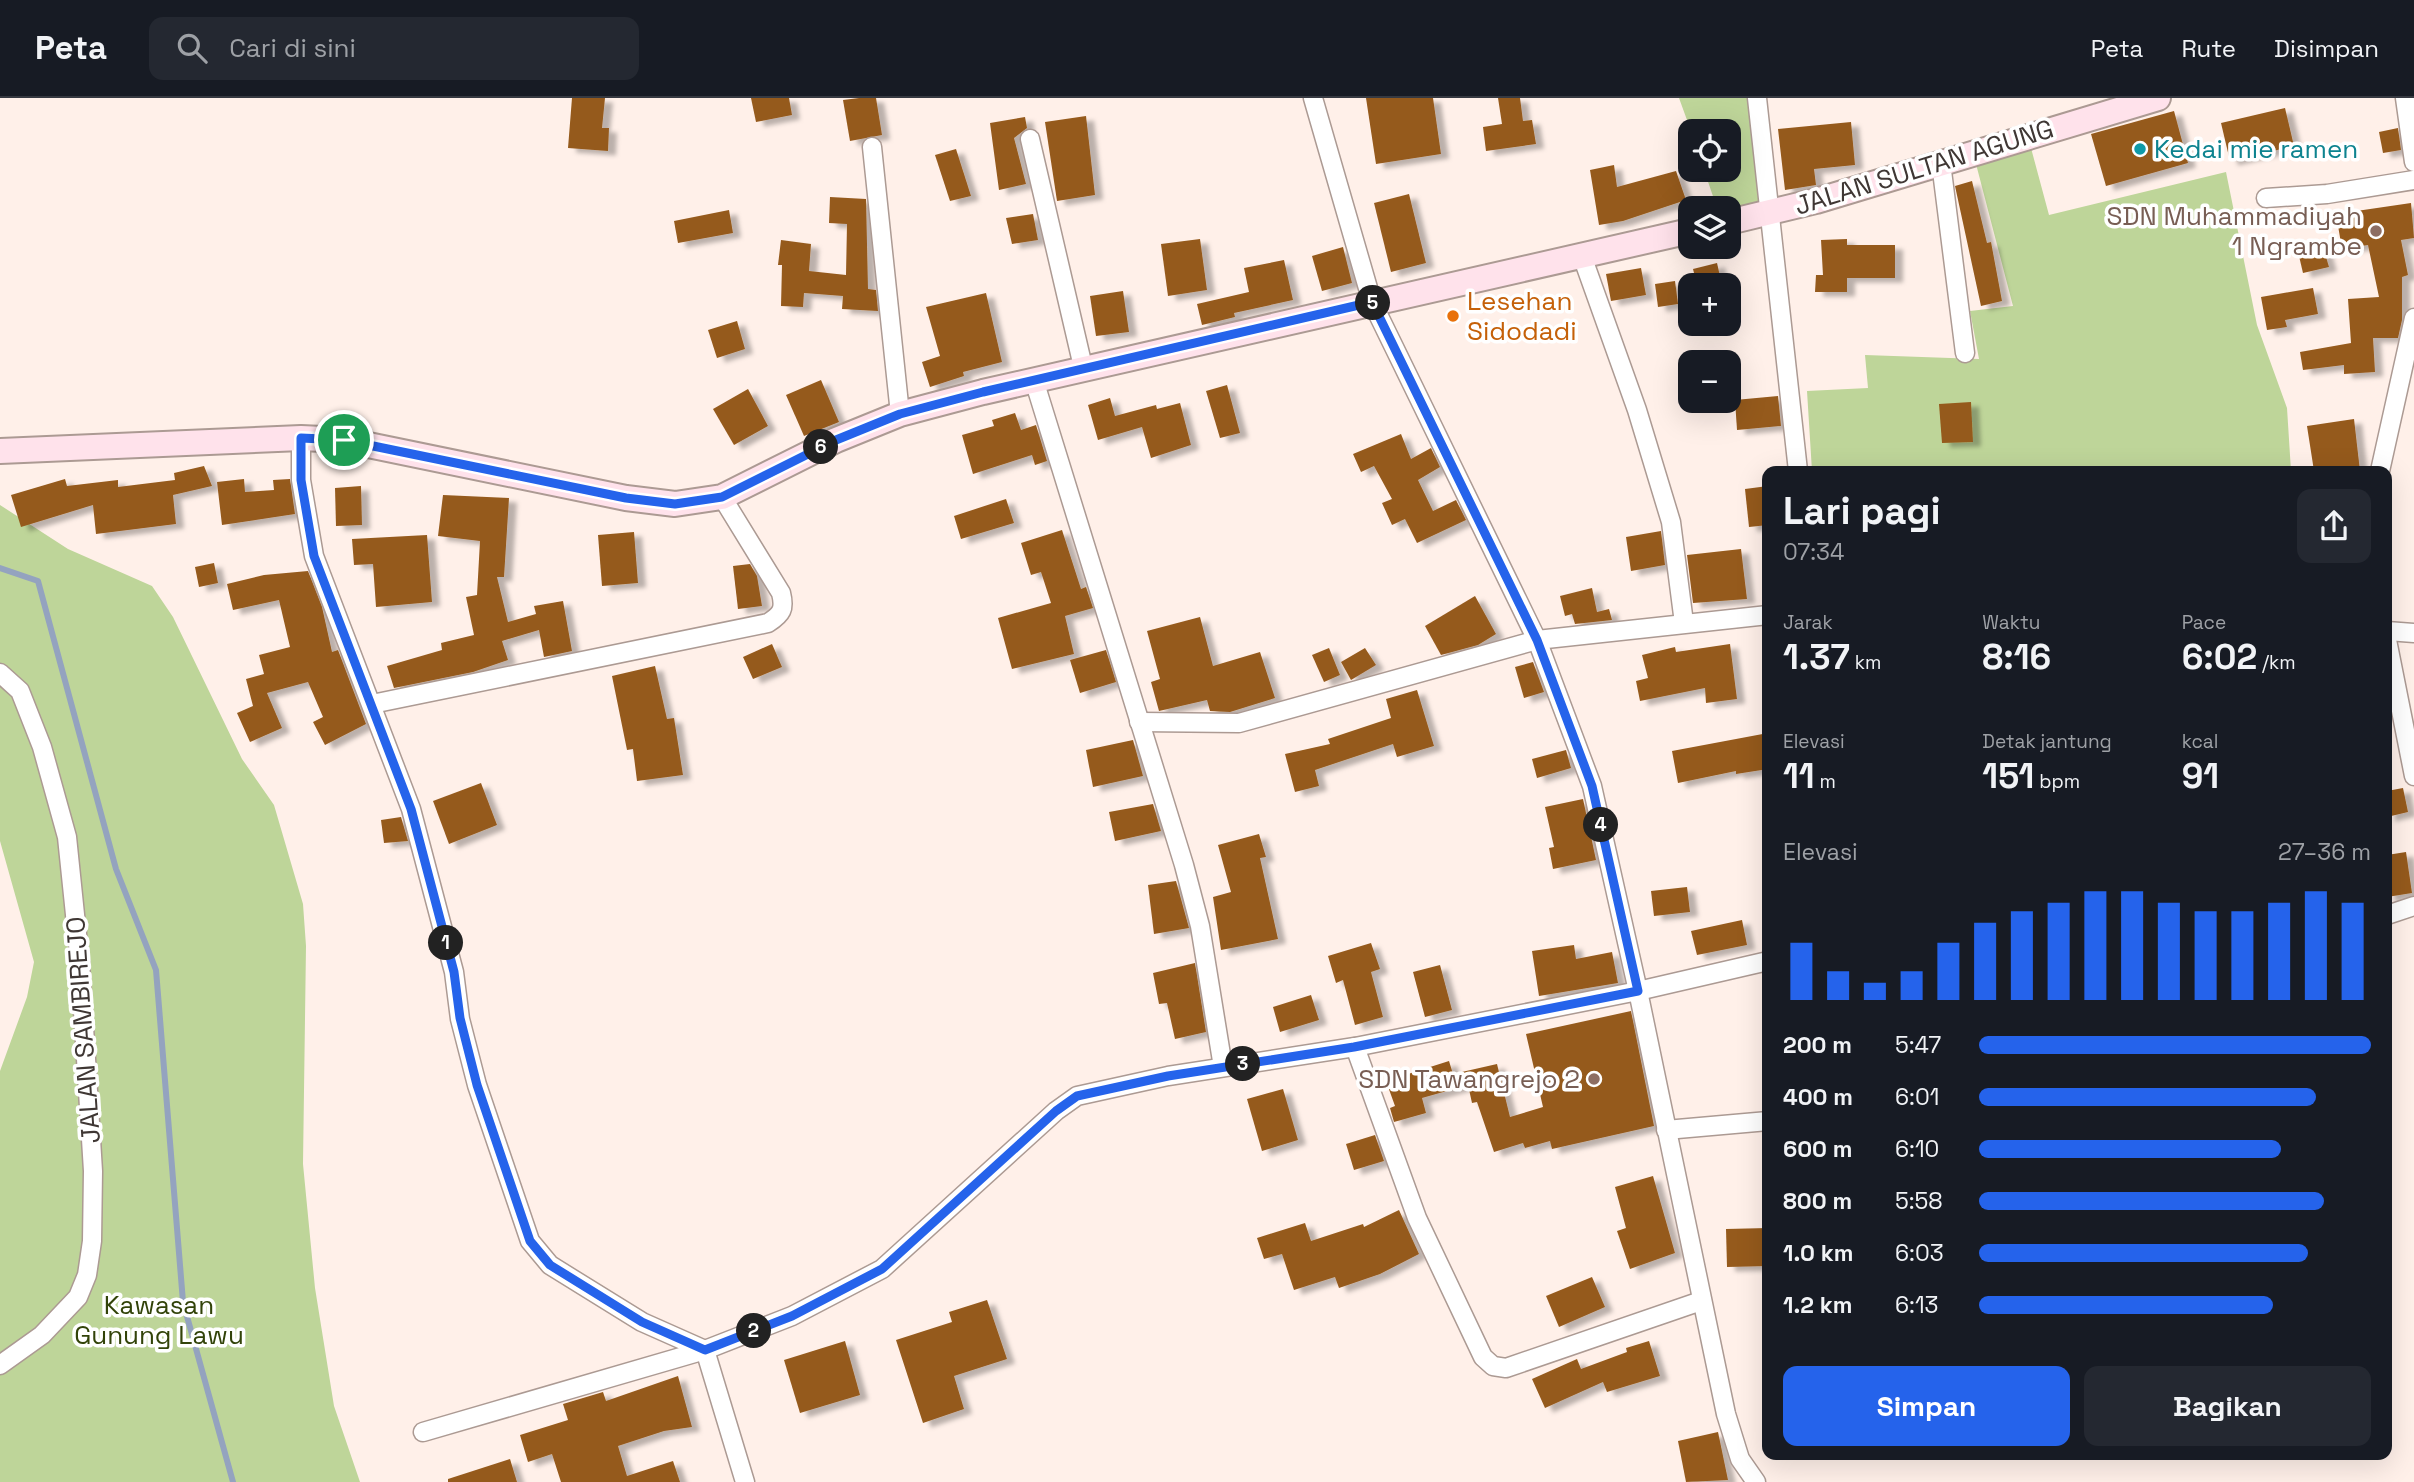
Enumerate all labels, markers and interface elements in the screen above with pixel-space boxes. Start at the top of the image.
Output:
search box [149,17,639,80]
text: Peta [35,27,107,69]
icon: search [173,29,211,67]
text: Cari di sini [229,31,356,65]
text: Peta [2091,33,2143,64]
text: Rute [2181,33,2236,64]
text: Disimpan [2274,33,2379,64]
street label: JALAN SULTAN AGUNG [1790,111,2058,223]
map controls [1678,119,1741,413]
button: locate [1678,119,1741,182]
place label: Kedai mie ramen [2154,132,2358,166]
marker: Kedai mie ramen [2132,141,2148,157]
button: layers [1678,196,1741,259]
place label: SDN Muhammadiyah 1 Ngrambe [2106,199,2362,263]
marker: SDN Muhammadiyah 1 Ngrambe [2368,223,2384,239]
button: + [1678,273,1741,336]
place label: Lesehan Sidodadi [1467,284,1577,348]
pin: 5 [1356,286,1390,320]
text: 5 [1367,290,1378,315]
marker: Lesehan Sidodadi [1445,308,1461,324]
button: − [1678,350,1741,413]
pin [314,410,374,470]
icon: arrive [325,421,363,459]
pin: 6 [804,430,838,464]
text: 6 [815,434,826,459]
text: Lari pagi [1783,487,1941,535]
button: share [2297,489,2371,563]
text: 07:34 [1783,537,1844,567]
text: Jarak [1783,610,1833,635]
text: Waktu [1982,610,2040,635]
text: Pace [2182,610,2226,635]
text: 1.37 [1783,635,1850,679]
text: 8:16 [1982,635,2051,679]
text: 6:02 [2182,635,2257,679]
text: km [1850,650,1881,675]
text: /km [2257,650,2296,675]
text: Elevasi [1783,729,1845,754]
text: Detak jantung [1982,729,2112,754]
text: kcal [2182,729,2218,754]
text: 11 [1783,754,1815,798]
text: 151 [1982,754,2034,798]
text: 91 [2182,754,2219,798]
text: m [1815,769,1836,794]
text: bpm [2034,769,2080,794]
pin: 4 [1584,808,1618,842]
text: 4 [1594,812,1607,837]
text: Elevasi [1783,837,1858,867]
text: 27–36 m [2278,837,2371,867]
street label: JALAN SAMBIREJO [58,915,108,1145]
pin: 1 [428,926,464,960]
text: 1 [441,930,450,955]
text: 200 m [1783,1030,1852,1060]
text: 5:47 [1895,1030,1941,1060]
pin: 3 [1226,1046,1260,1082]
text: 3 [1237,1051,1248,1076]
place label: SDN Tawangrejo 2 [1358,1062,1580,1096]
marker: SDN Tawangrejo 2 [1586,1071,1602,1087]
text: 400 m [1783,1082,1853,1112]
text: 6:01 [1895,1082,1939,1112]
text: 600 m [1783,1134,1853,1164]
text: 6:10 [1895,1134,1939,1164]
text: 800 m [1783,1186,1852,1216]
text: 5:58 [1895,1186,1943,1216]
text: 1.0 km [1783,1238,1853,1268]
text: 6:03 [1895,1238,1944,1268]
park label: Kawasan Gunung Lawu [74,1288,244,1352]
text: 1.2 km [1783,1290,1852,1320]
text: 6:13 [1895,1290,1938,1320]
pin: 2 [736,1314,772,1348]
text: 2 [748,1318,759,1343]
button: Simpan [1783,1366,2070,1446]
button: Bagikan [2084,1366,2371,1446]

